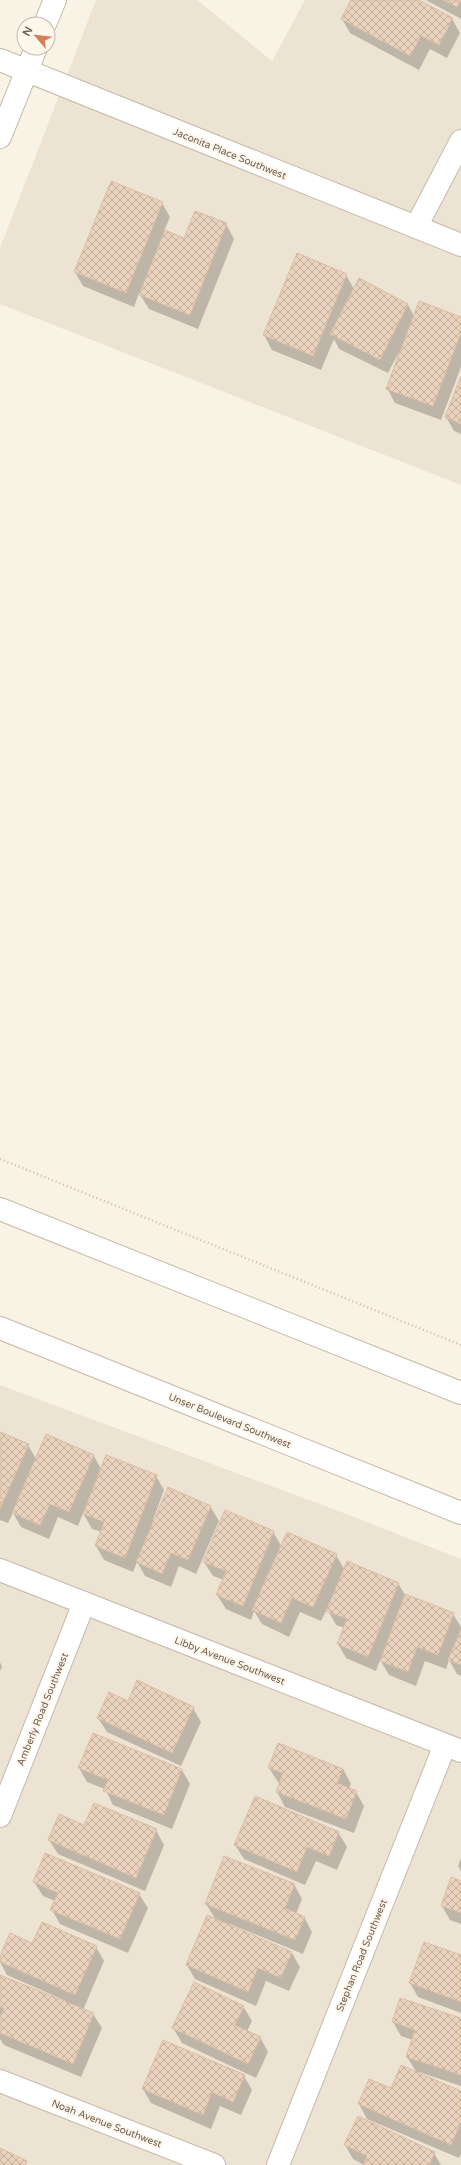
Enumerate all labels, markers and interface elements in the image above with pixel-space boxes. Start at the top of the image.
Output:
north arrow [16,16,56,56]
text: N [20,25,35,38]
street label: Jaconita Place Southwest [171,126,288,182]
street label: Unser Boulevard Southwest [167,1391,293,1451]
street label: Libby Avenue Southwest [173,1634,287,1688]
street label: Amberly Road Southwest [15,1651,71,1768]
street label: Stephan Road Southwest [334,1897,390,2013]
street label: Noah Avenue Southwest [50,2097,164,2151]

